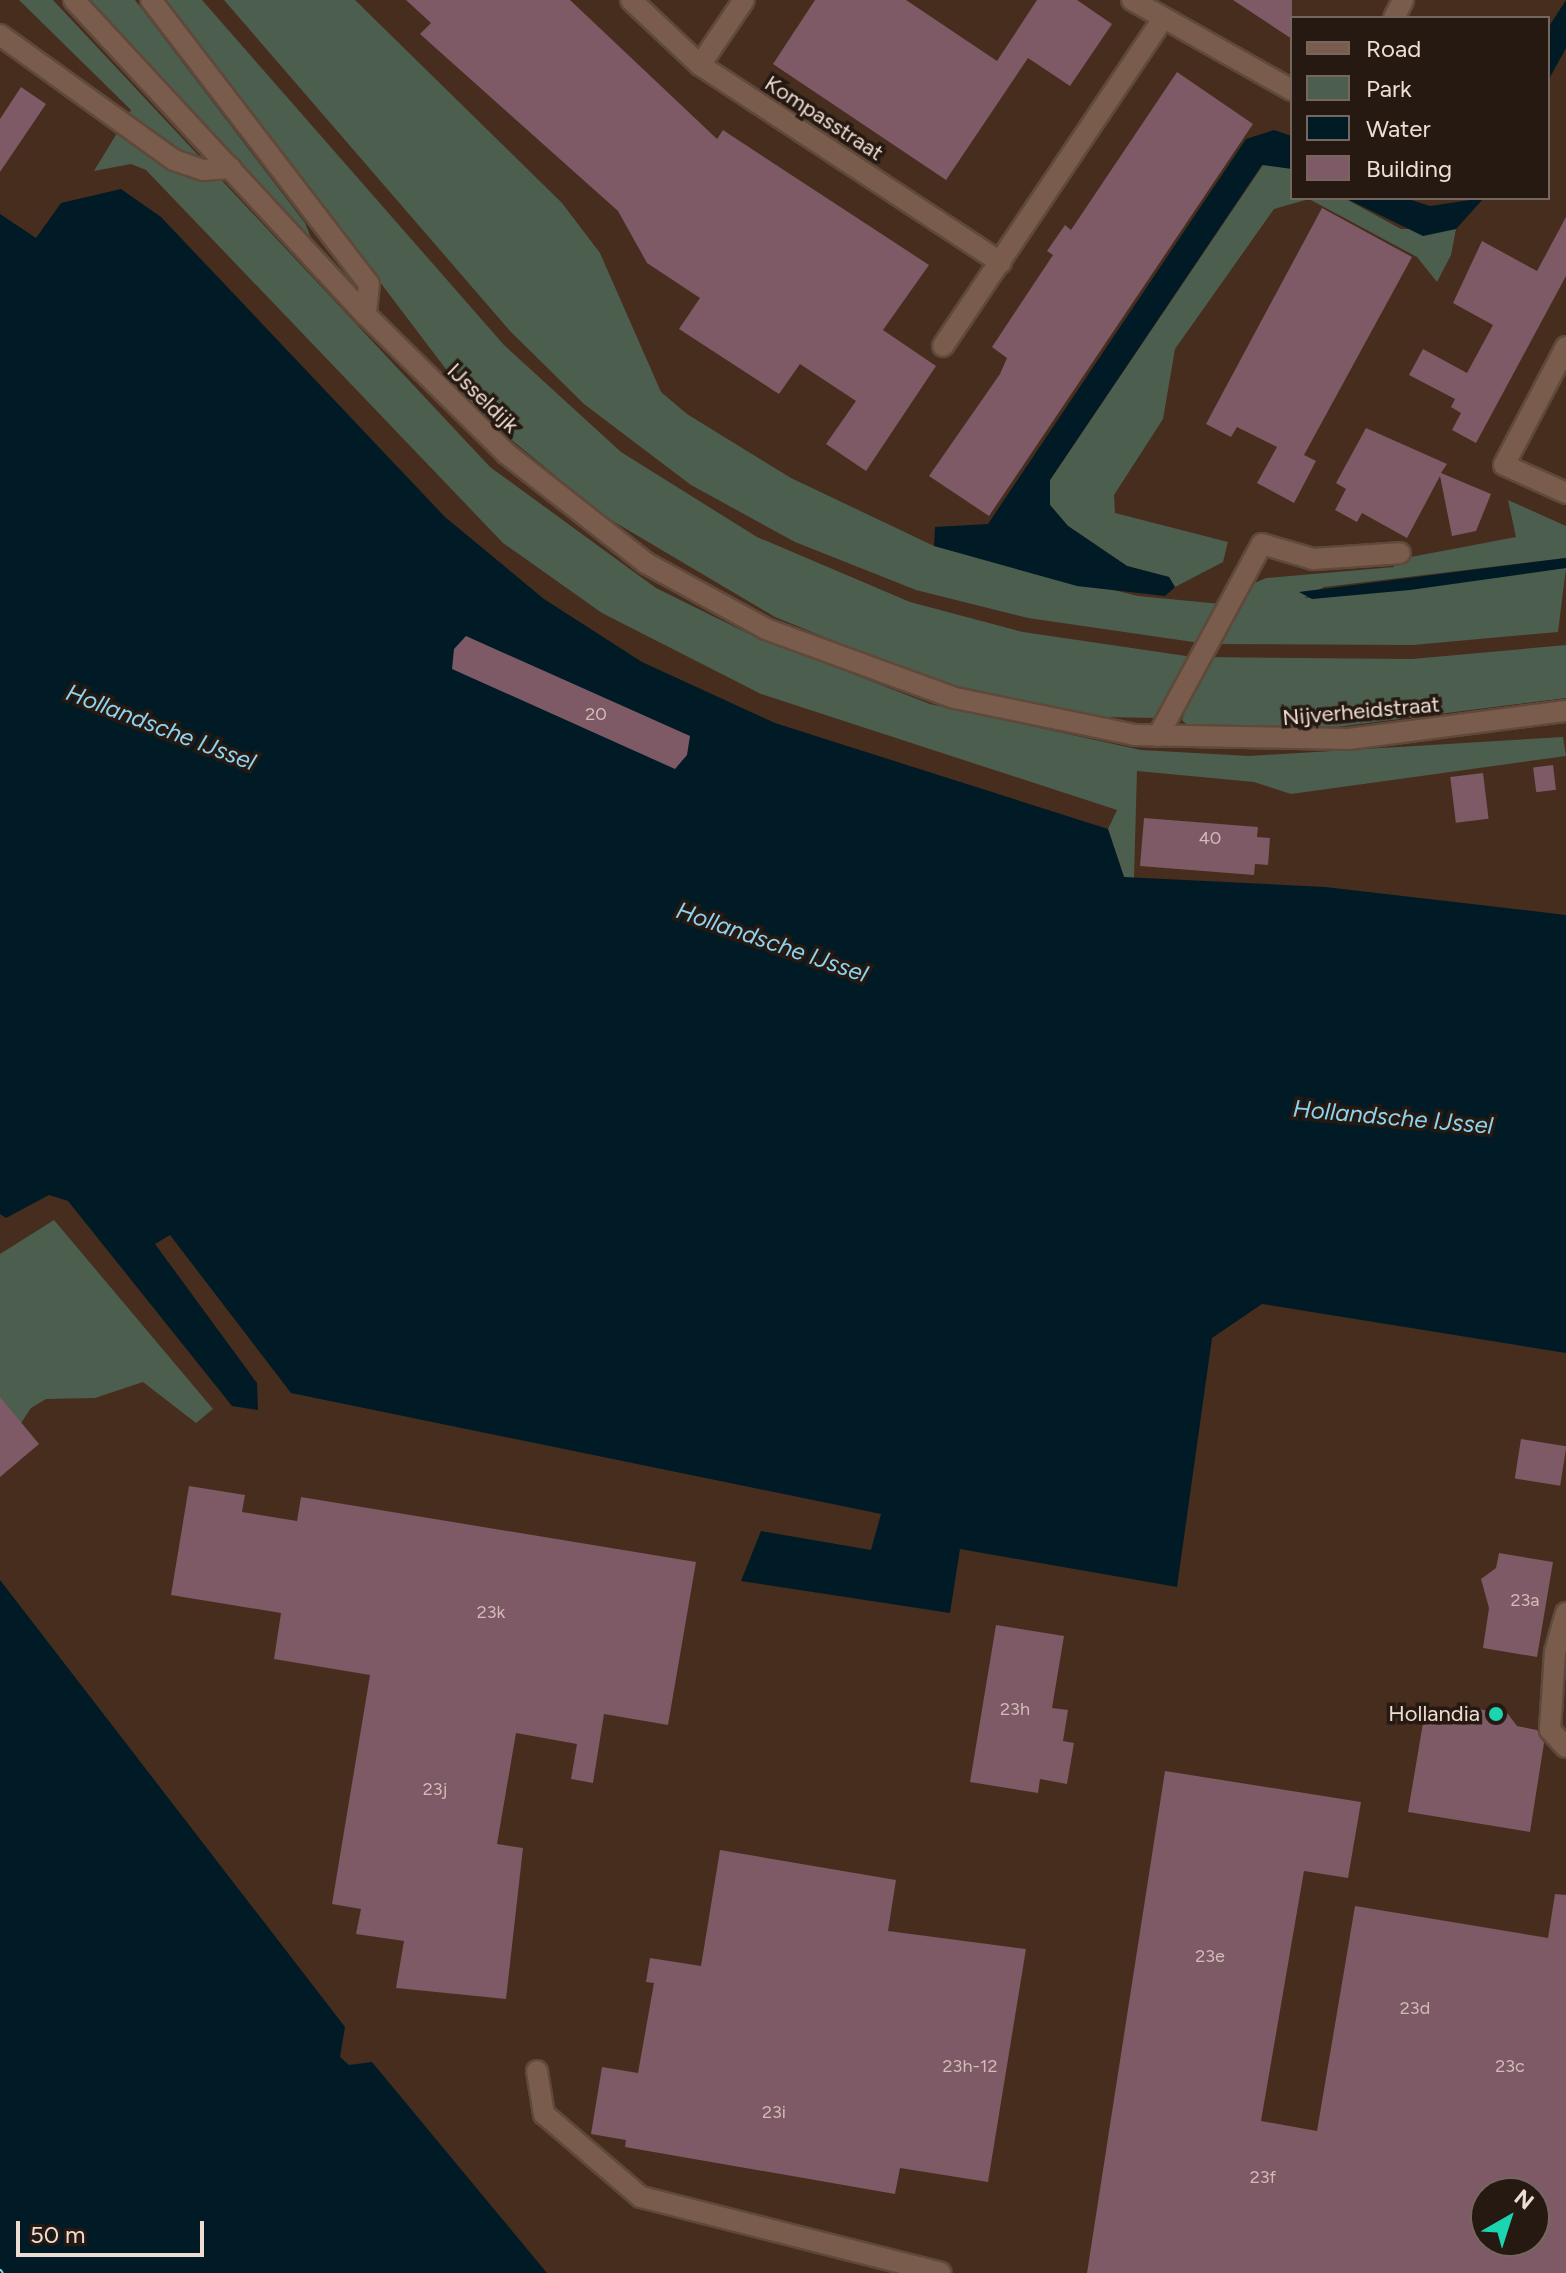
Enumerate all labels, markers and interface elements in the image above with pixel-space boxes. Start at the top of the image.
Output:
legend [1290,16,1550,200]
text: Road [1366,34,1421,63]
street label: Kompasstraat [760,70,888,166]
text: Park [1366,74,1412,103]
text: Water [1366,114,1431,143]
text: Building [1366,154,1452,183]
street label: IJsseldijk [442,358,524,438]
water label: Hollandsche IJssel [62,678,260,776]
street label: Nijverheidstraat [1281,691,1441,731]
house number: 20 [585,703,607,725]
house number: 40 [1199,827,1221,849]
water label: Hollandsche IJssel [672,896,872,988]
water label: Hollandsche IJssel [1292,1094,1494,1140]
house number: 23a [1510,1589,1540,1611]
house number: 23k [477,1601,505,1623]
house number: 23h [1000,1698,1030,1720]
place label: Hollandia [1388,1701,1480,1727]
marker: Hollandia [1487,1705,1505,1723]
house number: 23j [423,1778,447,1800]
house number: 23e [1195,1945,1225,1967]
house number: 23d [1400,1997,1430,2019]
house number: 23h-12 [943,2055,997,2077]
house number: 23c [1495,2055,1525,2077]
house number: 23i [762,2101,786,2123]
house number: 23f [1250,2166,1276,2188]
north arrow [1470,2177,1550,2257]
text: N [1509,2184,1539,2215]
scale bar [20,2205,208,2255]
text: 50 m [30,2220,86,2249]

